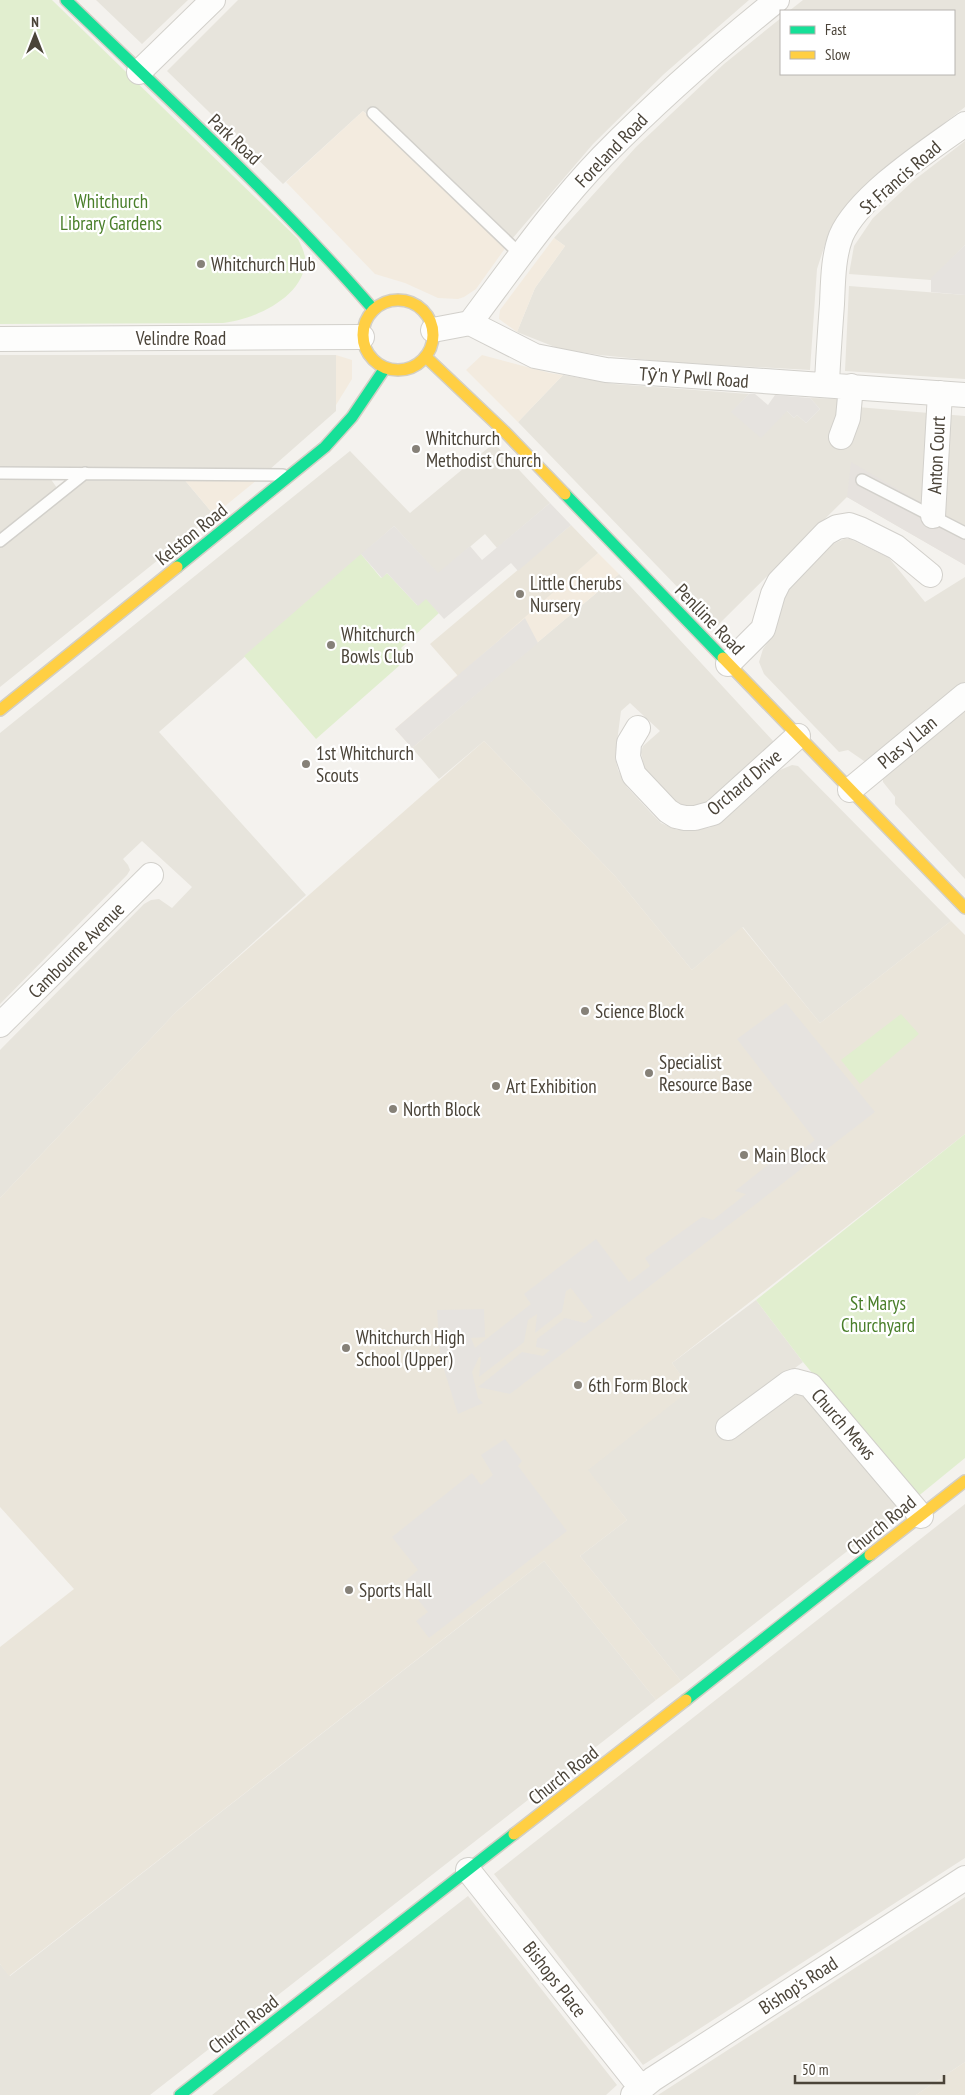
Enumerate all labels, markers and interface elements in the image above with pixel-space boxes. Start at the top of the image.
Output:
north arrow [10,10,60,60]
legend [780,10,955,75]
text: N [31,13,39,31]
text: Fast [825,20,846,39]
text: Slow [825,45,850,64]
street label: Park Road [203,108,267,170]
street label: Foreland Road [570,108,652,192]
street label: St Francis Road [854,135,946,219]
park label: Whitchurch Library Gardens [60,189,162,235]
place label: Whitchurch Hub [211,252,316,276]
marker: Whitchurch Hub [195,258,207,270]
street label: Velindre Road [135,326,226,350]
street label: Tŷ'n Y Pwll Road [638,361,750,393]
street label: Anton Court [922,414,950,495]
place label: Whitchurch Methodist Church [426,426,541,472]
marker: Whitchurch Methodist Church [410,443,422,455]
street label: Kelston Road [150,498,232,570]
place label: Little Cherubs Nursery [530,571,622,617]
street label: Penlline Road [670,578,750,660]
marker: Little Cherubs Nursery [514,588,526,600]
place label: Whitchurch Bowls Club [341,622,415,668]
marker: Whitchurch Bowls Club [325,639,337,651]
street label: Plas y Llan [873,710,941,774]
place label: 1st Whitchurch Scouts [316,741,414,787]
street label: Orchard Drive [702,744,786,820]
marker: 1st Whitchurch Scouts [300,758,312,770]
street label: Cambourne Avenue [23,897,129,1003]
place label: Science Block [595,999,685,1023]
marker: Science Block [579,1005,591,1017]
place label: Specialist Resource Base [659,1050,753,1096]
marker: Specialist Resource Base [643,1067,655,1079]
place label: Art Exhibition [506,1074,597,1098]
marker: Art Exhibition [490,1080,502,1092]
place label: North Block [403,1097,481,1121]
marker: North Block [387,1103,399,1115]
place label: Main Block [754,1143,827,1167]
marker: Main Block [738,1149,750,1161]
park label: St Marys Churchyard [841,1291,915,1337]
place label: Whitchurch High School (Upper) [356,1325,465,1371]
marker: Whitchurch High School (Upper) [340,1342,352,1354]
place label: 6th Form Block [588,1373,688,1397]
marker: 6th Form Block [572,1379,584,1391]
street label: Church Mews [806,1383,882,1465]
street label: Church Road [842,1490,920,1560]
place label: Sports Hall [359,1578,432,1602]
marker: Sports Hall [343,1584,355,1596]
street label: Church Road [523,1740,603,1810]
street label: Bishops Place [518,1936,592,2022]
street label: Bishop's Road [754,1951,842,2019]
street label: Church Road [203,1989,283,2059]
scale bar [795,2052,944,2084]
text: 50 m [802,2060,828,2079]

